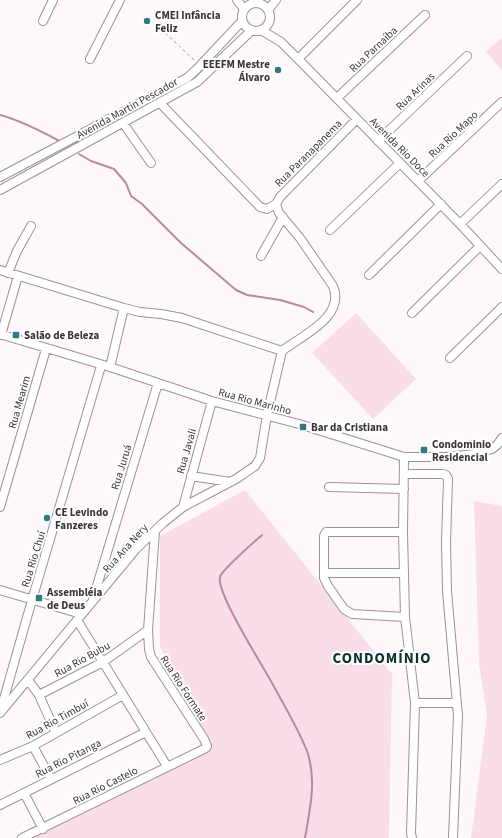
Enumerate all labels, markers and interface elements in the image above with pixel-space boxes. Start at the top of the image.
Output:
place label: CMEI Infância Feliz [155,8,221,36]
marker: CMEI Infância Feliz [142,16,152,26]
street label: Rua Parnaíba [346,23,401,76]
place label: EEEFM Mestre Álvaro [203,57,270,85]
marker: EEEFM Mestre Álvaro [273,65,283,75]
street label: Rua Arinas [393,69,438,114]
street label: Avenida Martin Pescador [74,74,181,142]
street label: Rua Rio Mapo [425,107,481,161]
street label: Avenida Rio Doce [366,114,433,181]
street label: Rua Paranapanema [271,116,345,190]
place label: Salão de Beleza [24,328,99,343]
marker: Salão de Beleza [11,330,21,340]
street label: Rua Mearim [5,374,34,430]
street label: Rua Rio Marinho [217,385,293,418]
place label: Bar da Cristiana [311,420,388,435]
marker: Bar da Cristiana [298,422,308,432]
street label: Rua Javali [173,427,200,476]
place label: Condominio Residencial [432,437,491,465]
street label: Rua Juruá [107,443,135,492]
marker: Condominio Residencial [419,445,429,455]
place label: CE Levindo Fanzeres [55,505,108,533]
marker: CE Levindo Fanzeres [42,513,52,523]
street label: Rua Ana Nery [99,520,152,576]
street label: Rua Rio Chuí [18,529,49,589]
place label: Assembléia de Deus [46,585,103,613]
marker: Assembléia de Deus [34,593,44,603]
street label: Rua Rio Bubu [52,638,113,681]
district label: CONDOMÍNIO [333,648,431,669]
street label: Rua Rio Formate [157,652,211,725]
street label: Rua Rio Timbuí [23,696,92,743]
street label: Rua Rio Pitanga [33,735,104,781]
street label: Rua Rio Castelo [70,763,140,808]

